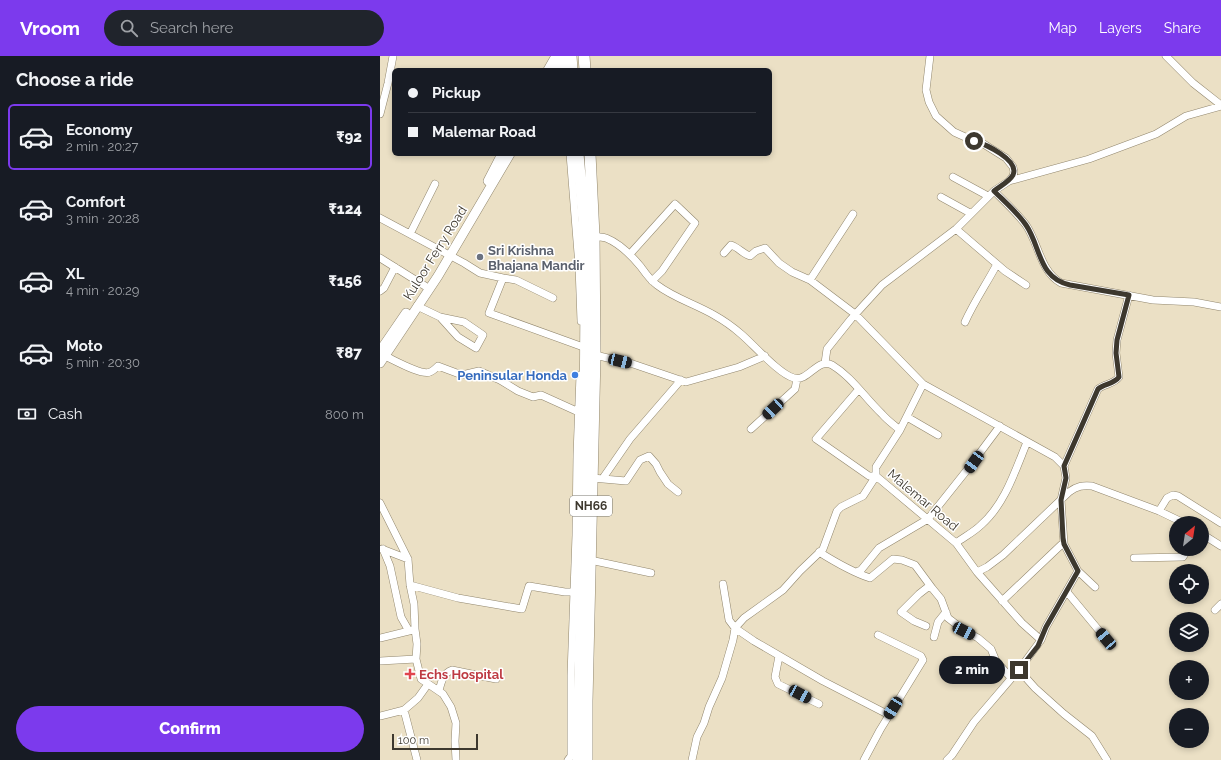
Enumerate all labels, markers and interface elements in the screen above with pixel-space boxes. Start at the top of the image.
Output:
search box [104,10,384,46]
text: Vroom [20,17,80,39]
icon: search [118,17,140,39]
text: Search here [150,19,233,37]
text: Map [1049,20,1077,36]
text: Layers [1099,20,1142,36]
text: Share [1164,20,1201,36]
text: Choose a ride [16,69,134,90]
text: Pickup [432,84,481,102]
icon: car [18,119,54,155]
text: Economy [66,121,133,139]
text: Malemar Road [432,123,536,141]
text: ₹92 [336,128,362,146]
route start [965,132,983,150]
text: 2 min · 20:27 [66,139,138,154]
icon: car [18,191,54,227]
text: Comfort [66,193,125,211]
text: ₹124 [329,200,362,218]
street label: Kuloor Ferry Road [400,203,470,303]
text: 3 min · 20:28 [66,211,139,226]
place label: Sri Krishna Bhajana Mandir [488,243,585,273]
marker: Sri Krishna Bhajana Mandir [475,252,485,262]
icon: car [18,263,54,299]
text: XL [66,265,84,283]
text: ₹156 [328,272,362,290]
text: 4 min · 20:29 [66,283,139,298]
icon: car [18,335,54,371]
text: Moto [66,337,103,355]
text: ₹87 [336,344,362,362]
car [607,352,633,370]
text: 5 min · 20:30 [66,355,140,370]
place label: Peninsular Honda [457,368,568,383]
marker: Peninsular Honda [570,370,580,380]
car [760,396,786,422]
icon: cash [16,403,38,425]
text: Cash [48,405,82,423]
text: 800 m [325,407,364,422]
car [962,449,986,475]
street label: Malemar Road [885,466,961,534]
road number: NH66 [570,496,612,516]
north arrow [1169,516,1209,556]
map controls [1169,516,1209,748]
button: locate [1169,564,1209,604]
button: layers [1169,612,1209,652]
car [951,620,977,642]
car [1094,626,1118,652]
callout: 2 min [939,656,1005,684]
button: + [1169,660,1209,700]
route end [1010,661,1028,679]
text: 2 min [955,662,989,677]
place label: Echs Hospital [419,667,504,682]
marker: Echs Hospital [404,668,416,680]
car [787,683,813,705]
car [882,695,904,721]
button: Confirm [16,706,364,752]
button: − [1169,708,1209,748]
scale bar [392,732,478,751]
text: 100 m [398,734,429,747]

